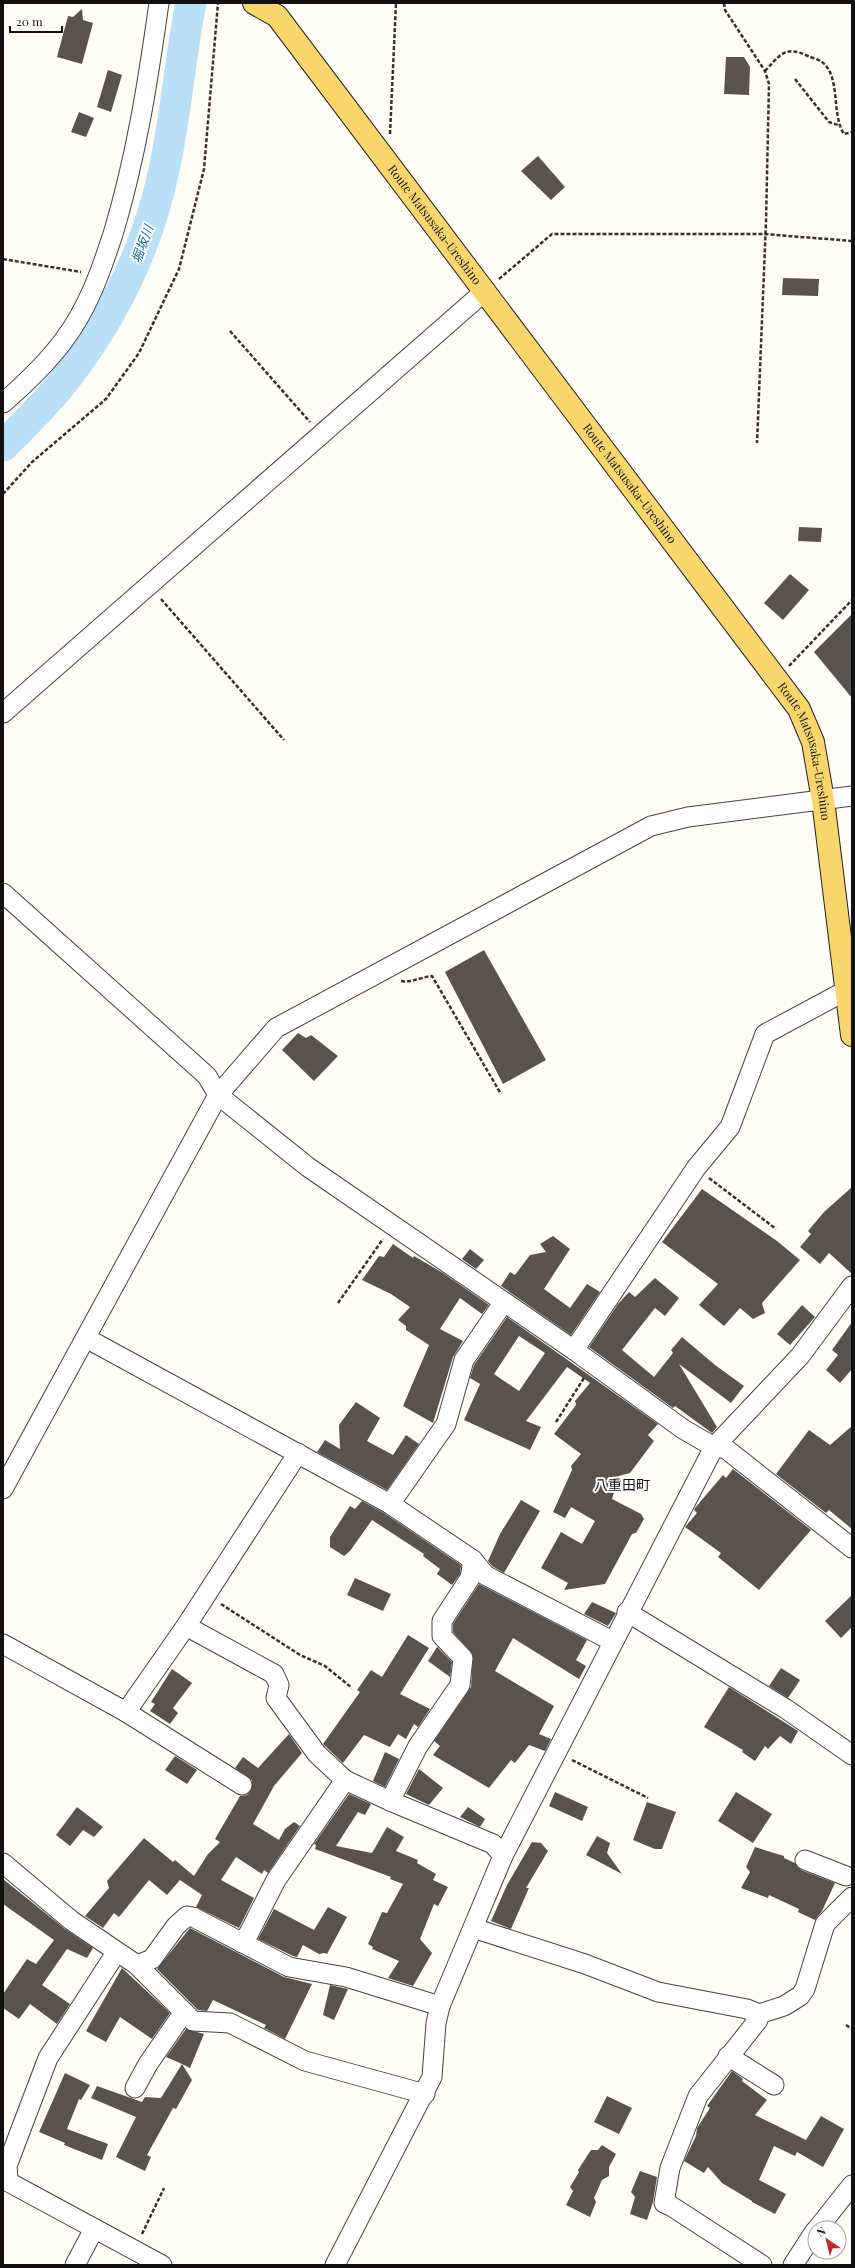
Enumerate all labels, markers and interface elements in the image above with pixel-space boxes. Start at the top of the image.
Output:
scale bar [10,8,62,34]
text: 20 m [16,13,43,29]
street label: Route Matsusaka-Ureshino [385,161,486,288]
water label: 堀坂川 [127,221,157,265]
street label: Route Matsusaka-Ureshino [580,420,681,547]
street label: Route Matsusaka-Ureshino [775,679,834,822]
district label: 八重田町 [594,1475,650,1494]
north arrow [807,2220,847,2260]
text: N [813,2223,829,2240]

